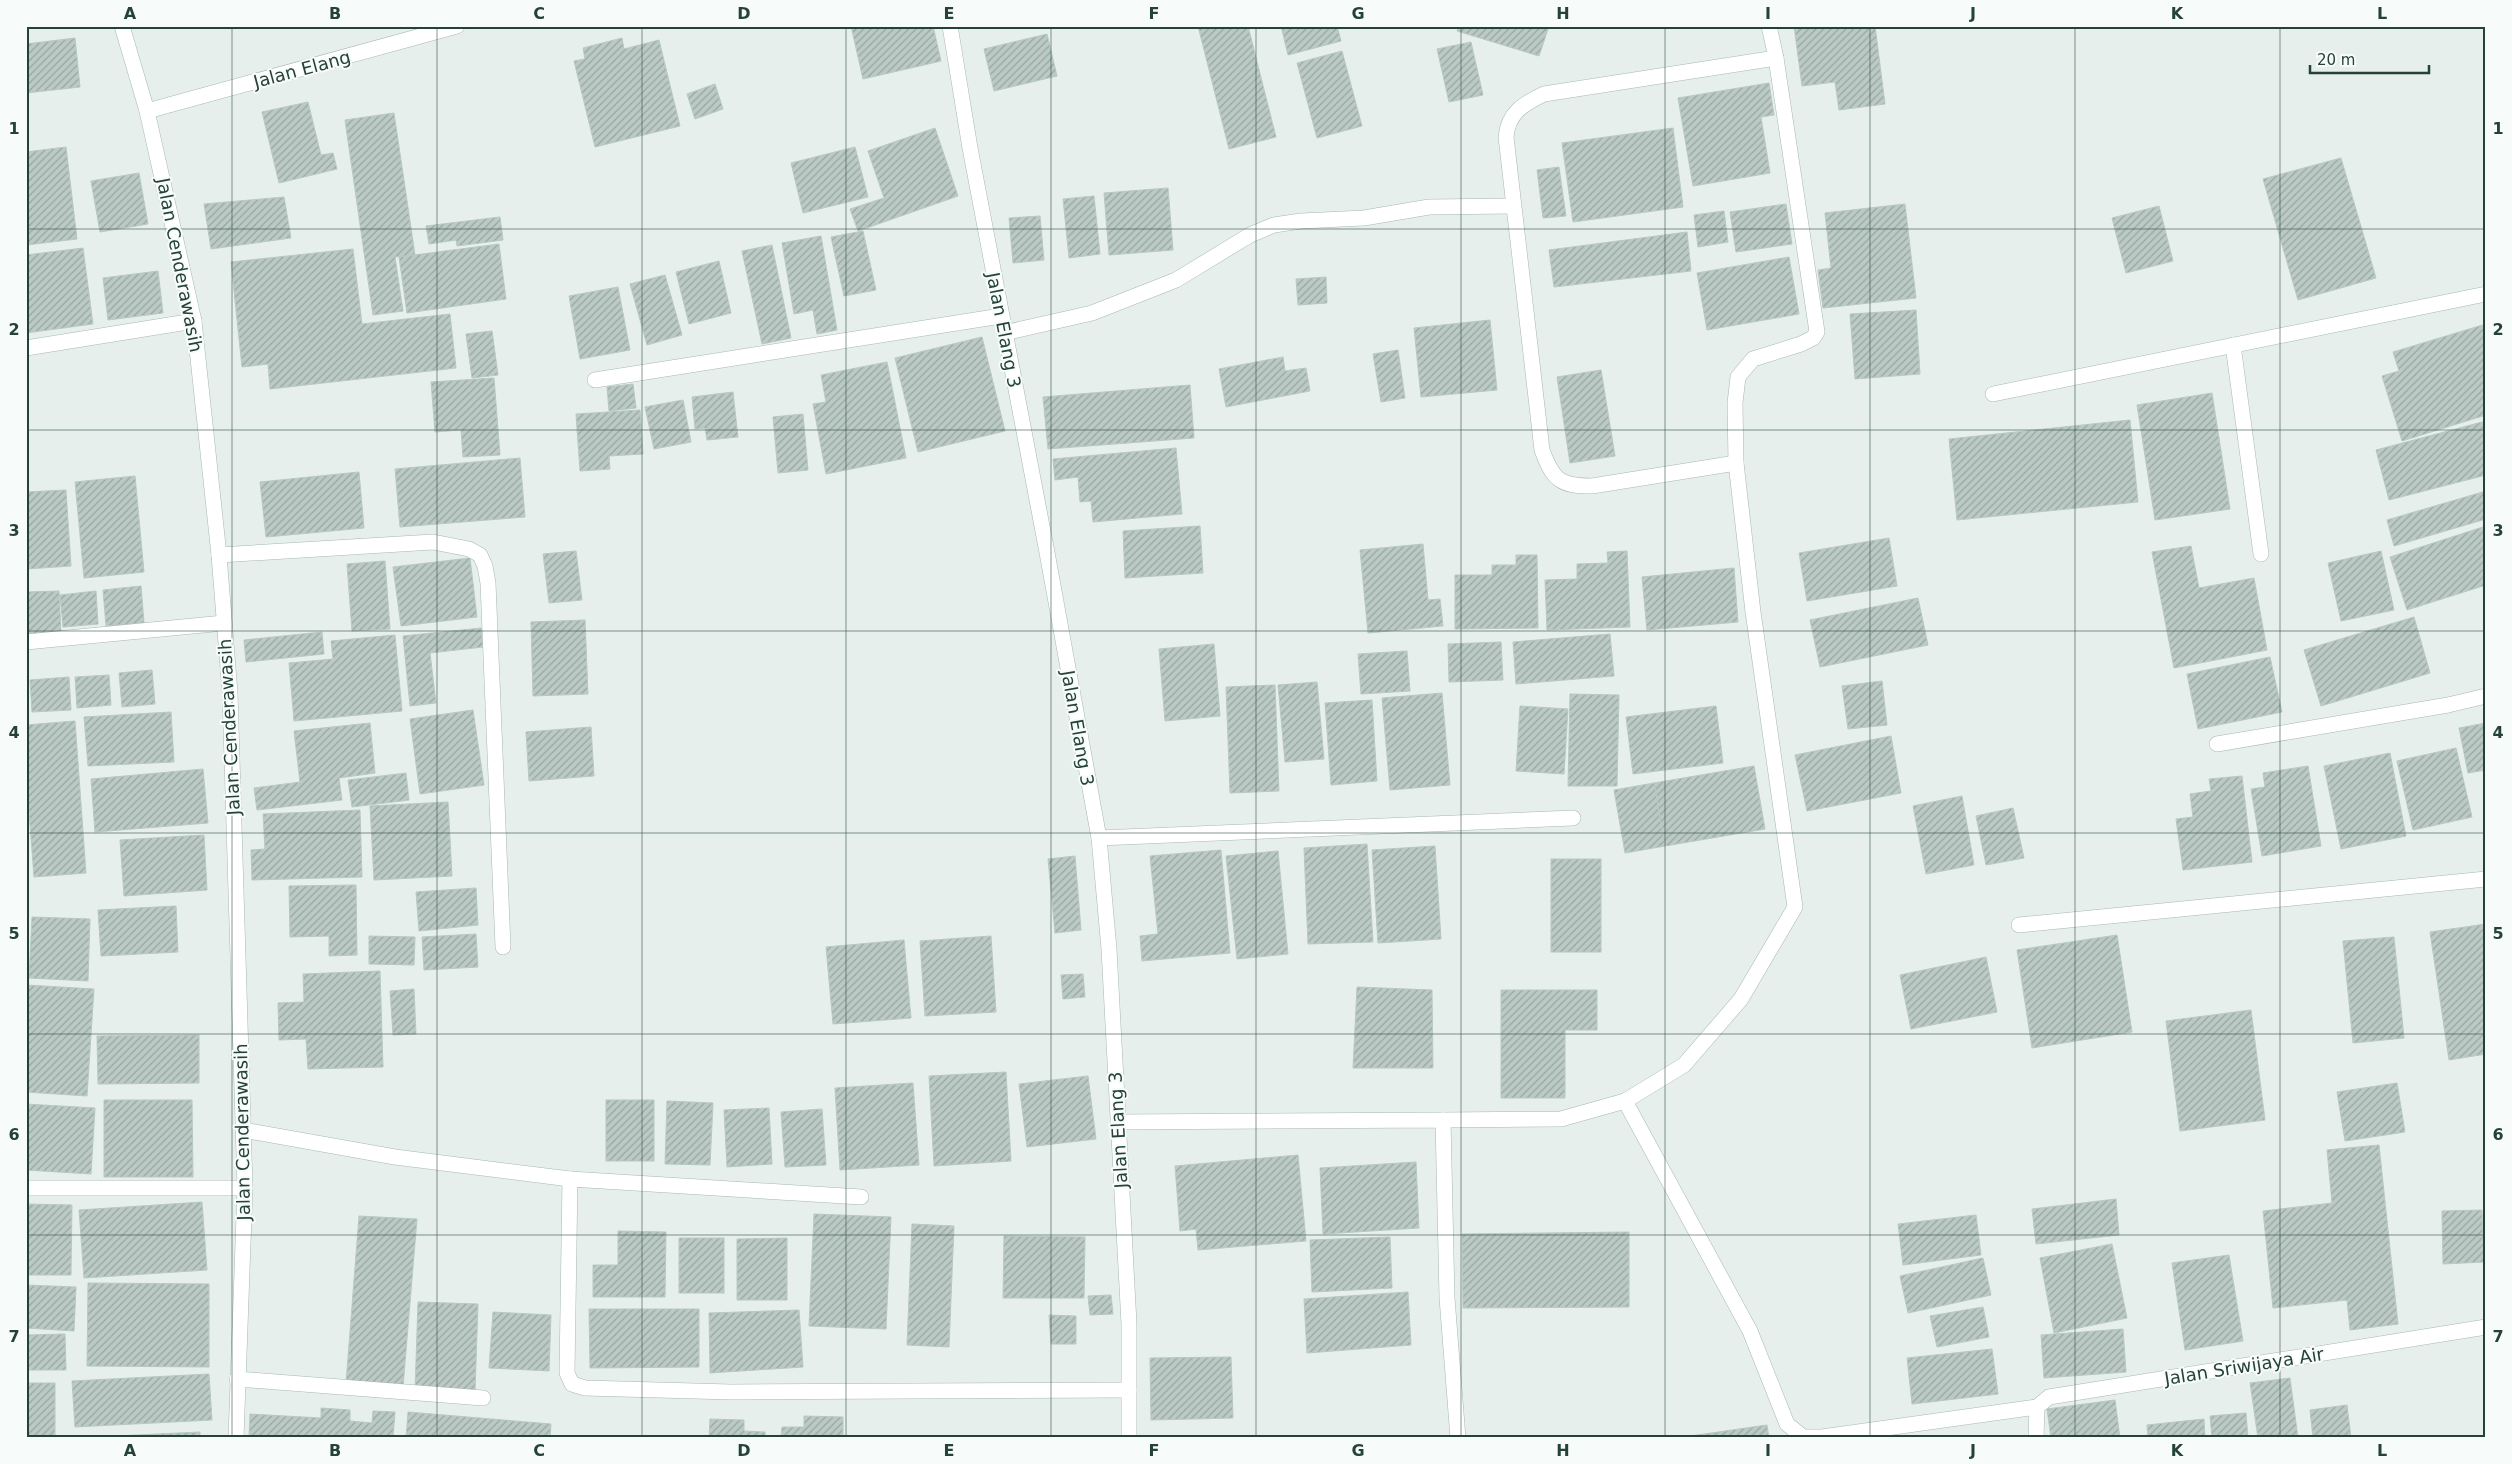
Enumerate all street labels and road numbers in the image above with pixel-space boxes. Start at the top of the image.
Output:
street label: Jalan Elang [250,46,353,92]
street label: Jalan Cenderawasih [153,175,207,354]
street label: Jalan Elang 3 [982,270,1025,389]
street label: Jalan Cenderawasih [214,638,244,817]
street label: Jalan Elang 3 [1057,668,1098,787]
street label: Jalan Cenderawasih [230,1043,254,1222]
street label: Jalan Elang 3 [1104,1071,1132,1190]
street label: Jalan Sriwijaya Air [2162,1343,2326,1389]

